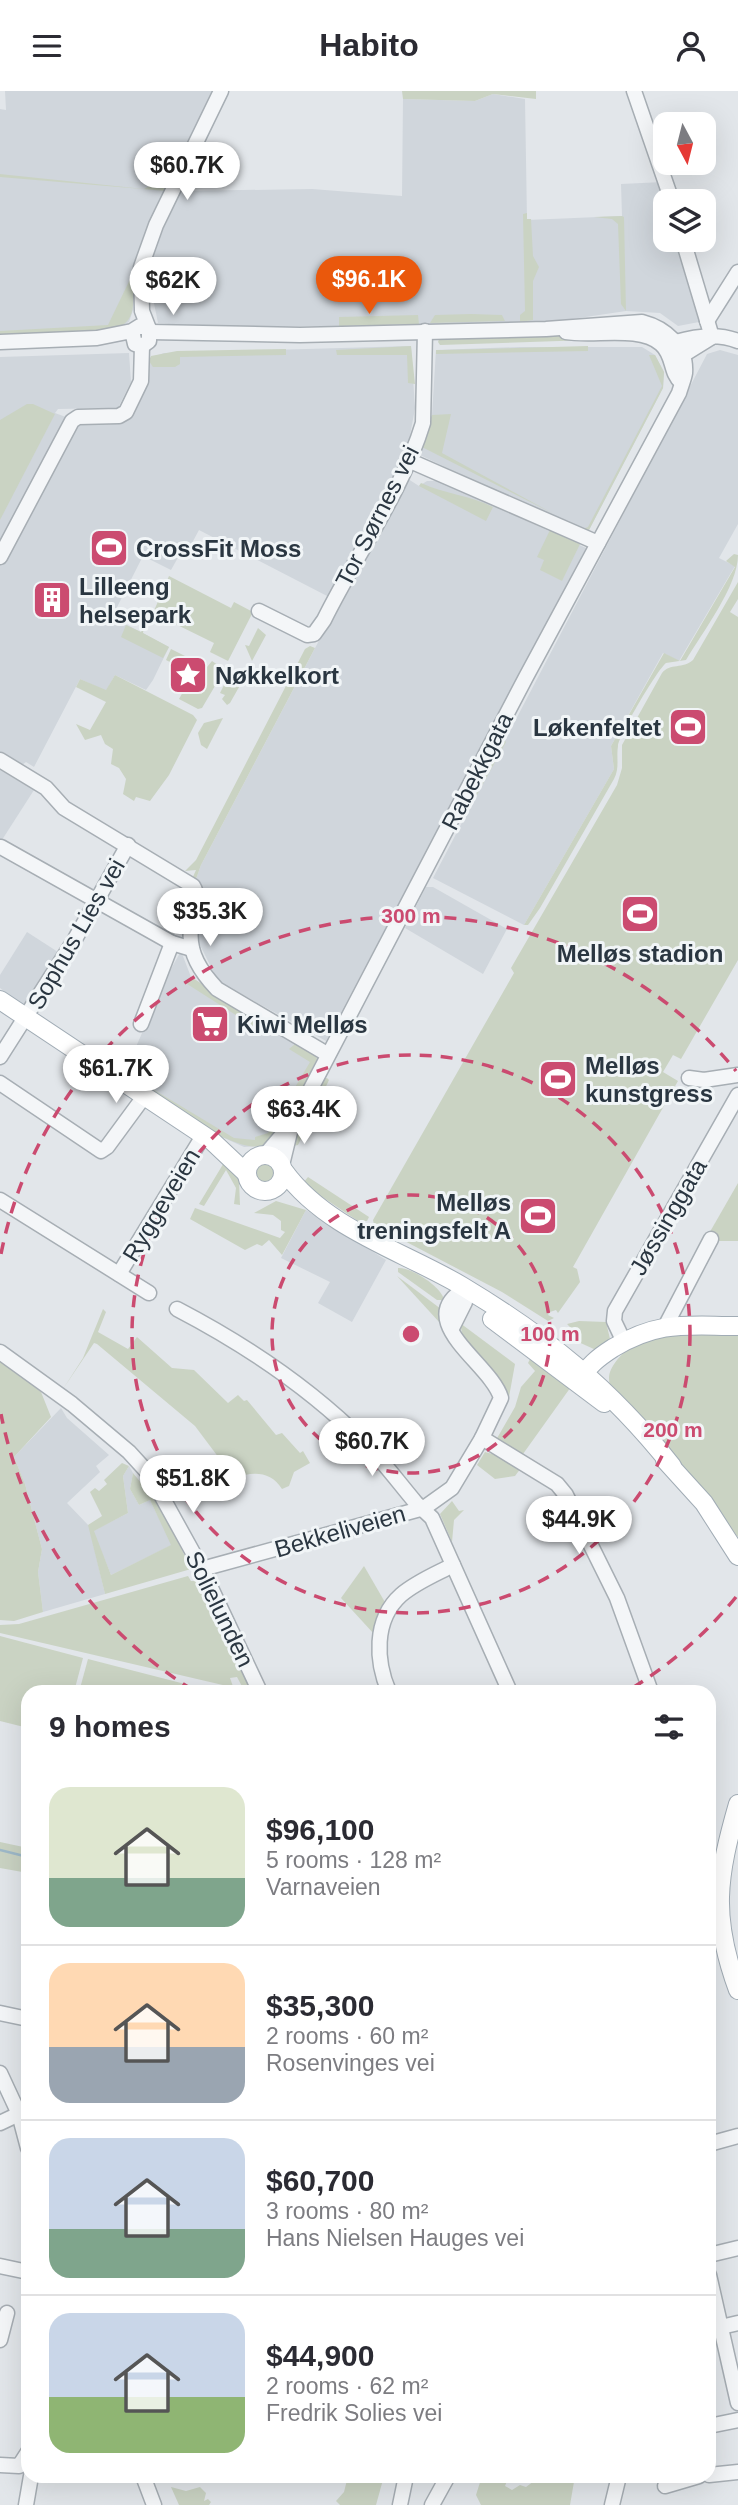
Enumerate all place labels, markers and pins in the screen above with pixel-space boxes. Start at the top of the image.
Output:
pin: $60.7K [130,143,244,202]
pin: $62K [132,257,214,317]
pin: $96.1K [312,257,426,316]
sports icon: CrossFit Moss [88,527,130,569]
place label: CrossFit Moss [136,535,301,562]
place label: Lilleeng helsepark [79,573,192,628]
building icon: Lilleeng helsepark [31,579,73,621]
place icon: Nøkkelkort [167,654,209,696]
place label: Nøkkelkort [215,662,339,689]
sports icon: Løkenfeltet [667,706,709,748]
place label: Løkenfeltet [533,714,661,741]
pin: $35.3K [153,889,267,948]
sports icon: Melløs stadion [619,893,661,935]
place label: Melløs stadion [557,940,723,967]
supermarket icon: Kiwi Melløs [189,1003,231,1045]
place label: Kiwi Melløs [237,1011,368,1038]
pin: $61.7K [59,1045,173,1105]
place label: Melløs kunstgress [585,1052,713,1107]
sports icon: Melløs kunstgress [537,1058,579,1100]
pin: $63.4K [247,1087,361,1146]
place label: Melløs treningsfelt A [357,1189,511,1244]
sports icon: Melløs treningsfelt A [517,1195,559,1237]
centre of rings [399,1322,423,1346]
pin: $60.7K [315,1419,429,1478]
pin: $51.8K [136,1455,250,1515]
pin: $44.9K [522,1497,636,1556]

